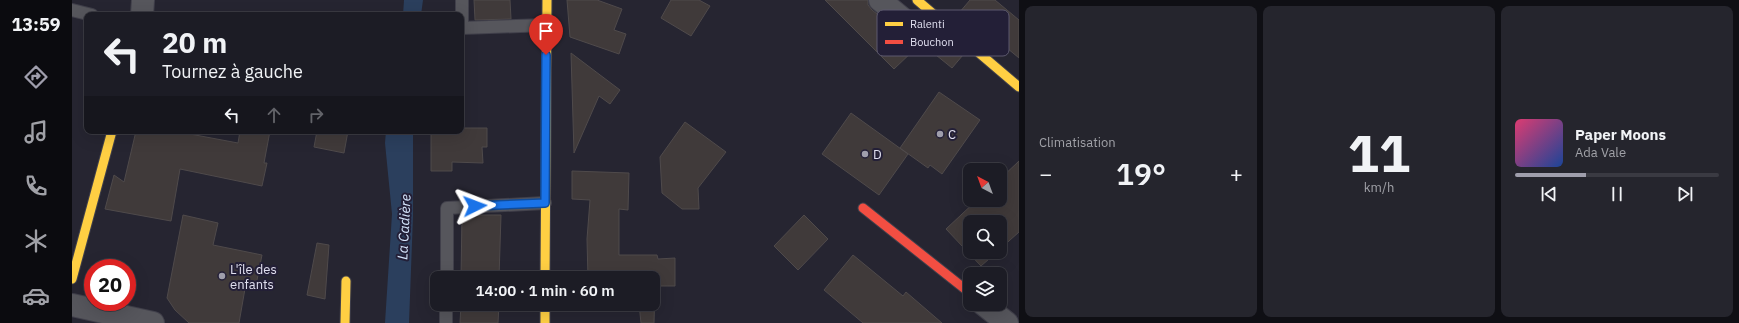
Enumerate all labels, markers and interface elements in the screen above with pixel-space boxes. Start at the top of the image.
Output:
legend [877,10,1009,56]
text: 13:59 [11,13,61,36]
pin [529,14,563,55]
text: Ralenti [910,17,945,31]
icon: arrive [535,20,557,42]
text: 20 m [162,24,227,61]
icon: left [96,28,148,80]
text: Bouchon [910,35,954,49]
text: Tournez à gauche [162,60,303,83]
icon: directions [22,63,50,91]
icon: left [221,104,243,126]
icon: ahead [263,104,285,126]
icon: right [305,104,327,126]
icon: music [22,118,50,146]
text: 11 [1348,119,1410,186]
text: Paper Moons [1575,125,1666,144]
place label: C [948,126,956,143]
marker: C [935,129,945,139]
text: Climatisation [1039,134,1116,151]
text: Ada Vale [1575,144,1626,161]
place label: D [873,146,882,163]
marker: D [860,149,870,159]
text: 19° [1116,154,1166,193]
text: − [1039,159,1052,188]
text: + [1230,159,1243,188]
north arrow [963,163,1007,207]
map controls [963,163,1007,311]
icon: phone [22,172,50,200]
text: km/h [1364,179,1394,196]
icon: previous [1538,183,1560,205]
icon: pause [1606,183,1628,205]
icon: next [1674,183,1696,205]
position arrow [454,185,496,227]
water label: La Cadière [393,194,415,260]
button: search [963,215,1007,259]
icon: climate [22,227,50,255]
speed limit sign: 20 [84,259,136,311]
place label: L'île des enfants [230,261,277,293]
button: layers [963,267,1007,311]
marker: L'île des enfants [217,271,227,281]
text: 14:00 · 1 min · 60 m [475,281,615,300]
icon: car [22,282,50,310]

